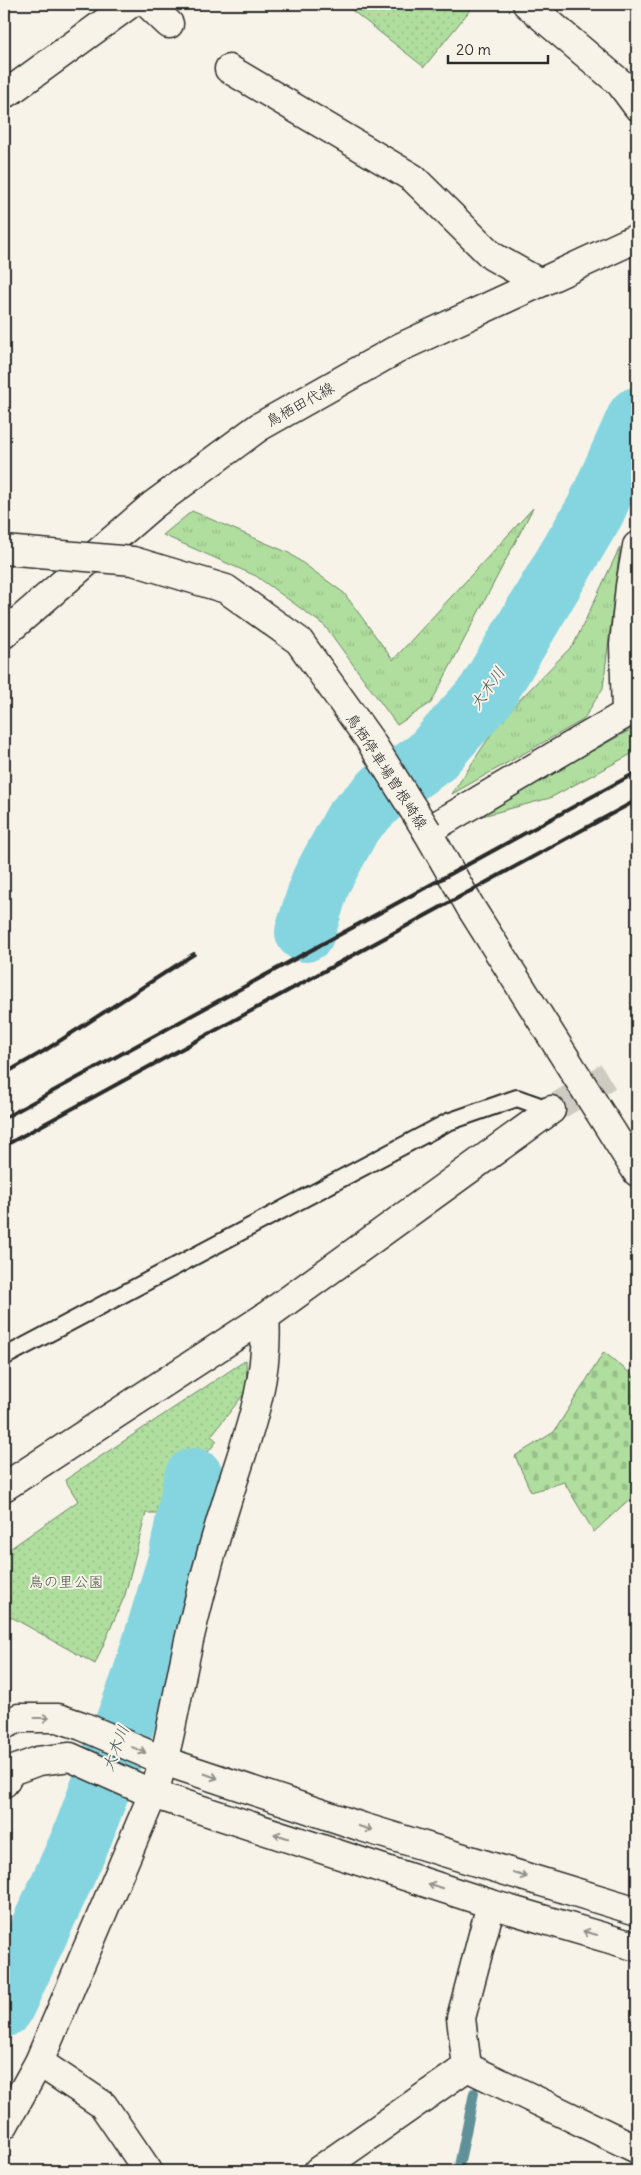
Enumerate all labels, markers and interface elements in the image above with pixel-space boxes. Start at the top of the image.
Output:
scale bar [448,32,548,64]
text: 20 m [456,40,491,59]
street label: 鳥栖田代線 [263,378,337,430]
water label: 大木川 [465,663,509,713]
street label: 鳥栖停車場曽根崎線 [342,709,432,833]
park label: 鳥の里公園 [28,1572,104,1591]
one-way arrow [34,1713,50,1723]
water label: 大木川 [97,1722,133,1774]
one-way arrow [131,1746,146,1755]
one-way arrow [202,1772,218,1781]
one-way arrow [356,1823,372,1833]
one-way arrow [273,1830,289,1840]
one-way arrow [512,1871,528,1881]
one-way arrow [428,1881,443,1890]
one-way arrow [583,1928,599,1938]

